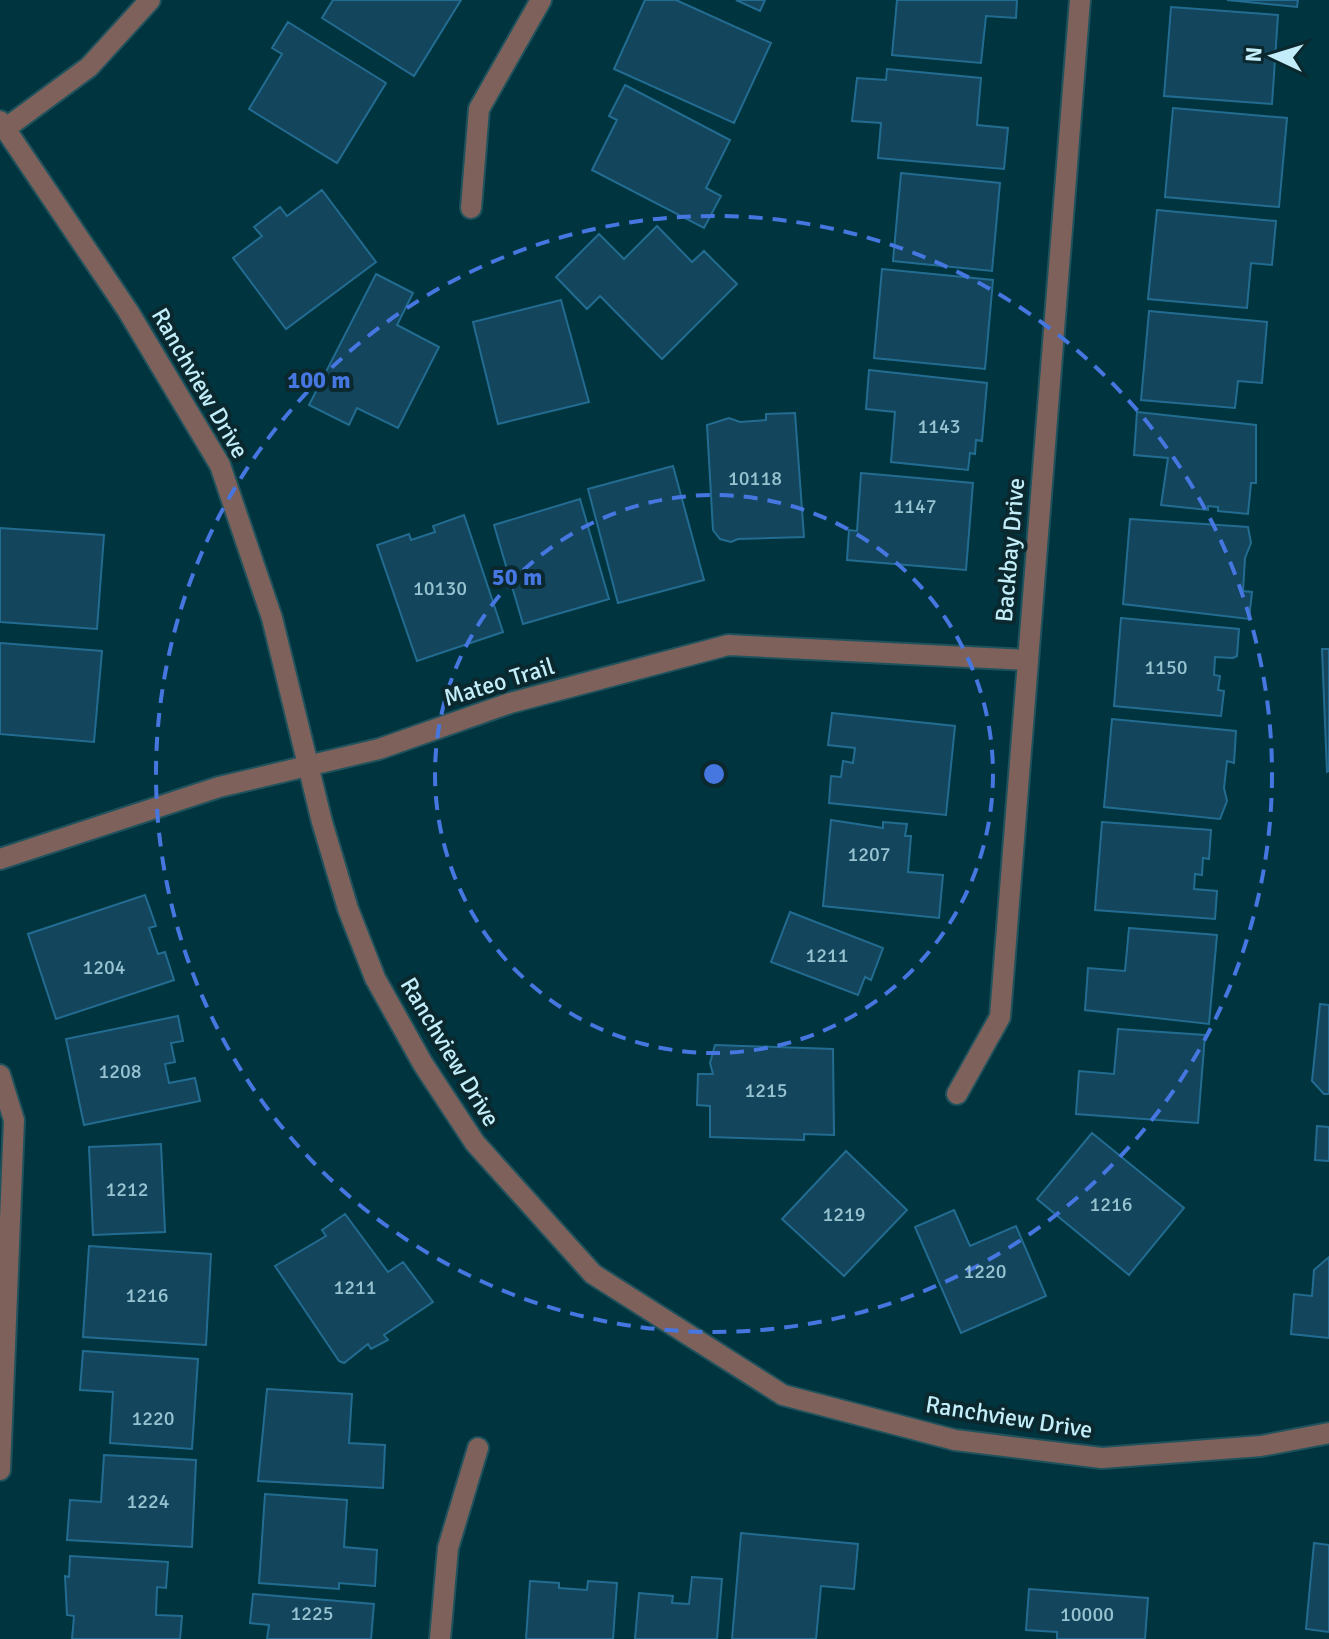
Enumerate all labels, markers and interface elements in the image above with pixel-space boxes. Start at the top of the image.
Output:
north arrow [1233,16,1313,96]
text: N [1240,46,1268,63]
street label: Ranchview Drive [145,302,255,464]
text: 100 m [287,365,351,395]
house number: 1143 [917,414,961,439]
house number: 10118 [728,466,782,491]
street label: Backbay Drive [989,477,1031,623]
house number: 1147 [893,494,937,519]
text: 50 m [492,562,542,592]
house number: 10130 [413,576,467,601]
street label: Mateo Trail [440,651,558,713]
house number: 1150 [1144,655,1188,680]
centre of rings [700,760,728,788]
house number: 1207 [847,842,891,867]
house number: 1211 [805,943,849,968]
house number: 1204 [82,955,126,980]
street label: Ranchview Drive [394,972,506,1132]
house number: 1208 [98,1059,142,1084]
house number: 1215 [744,1078,788,1103]
house number: 1212 [105,1177,149,1202]
house number: 1216 [1089,1192,1133,1217]
house number: 1219 [822,1202,866,1227]
house number: 1220 [963,1259,1007,1284]
house number: 1211 [333,1275,377,1300]
house number: 1216 [125,1283,169,1308]
street label: Ranchview Drive [923,1389,1095,1445]
house number: 1220 [131,1406,175,1431]
house number: 1224 [126,1489,170,1514]
house number: 1225 [290,1601,334,1626]
house number: 10000 [1060,1602,1114,1627]

